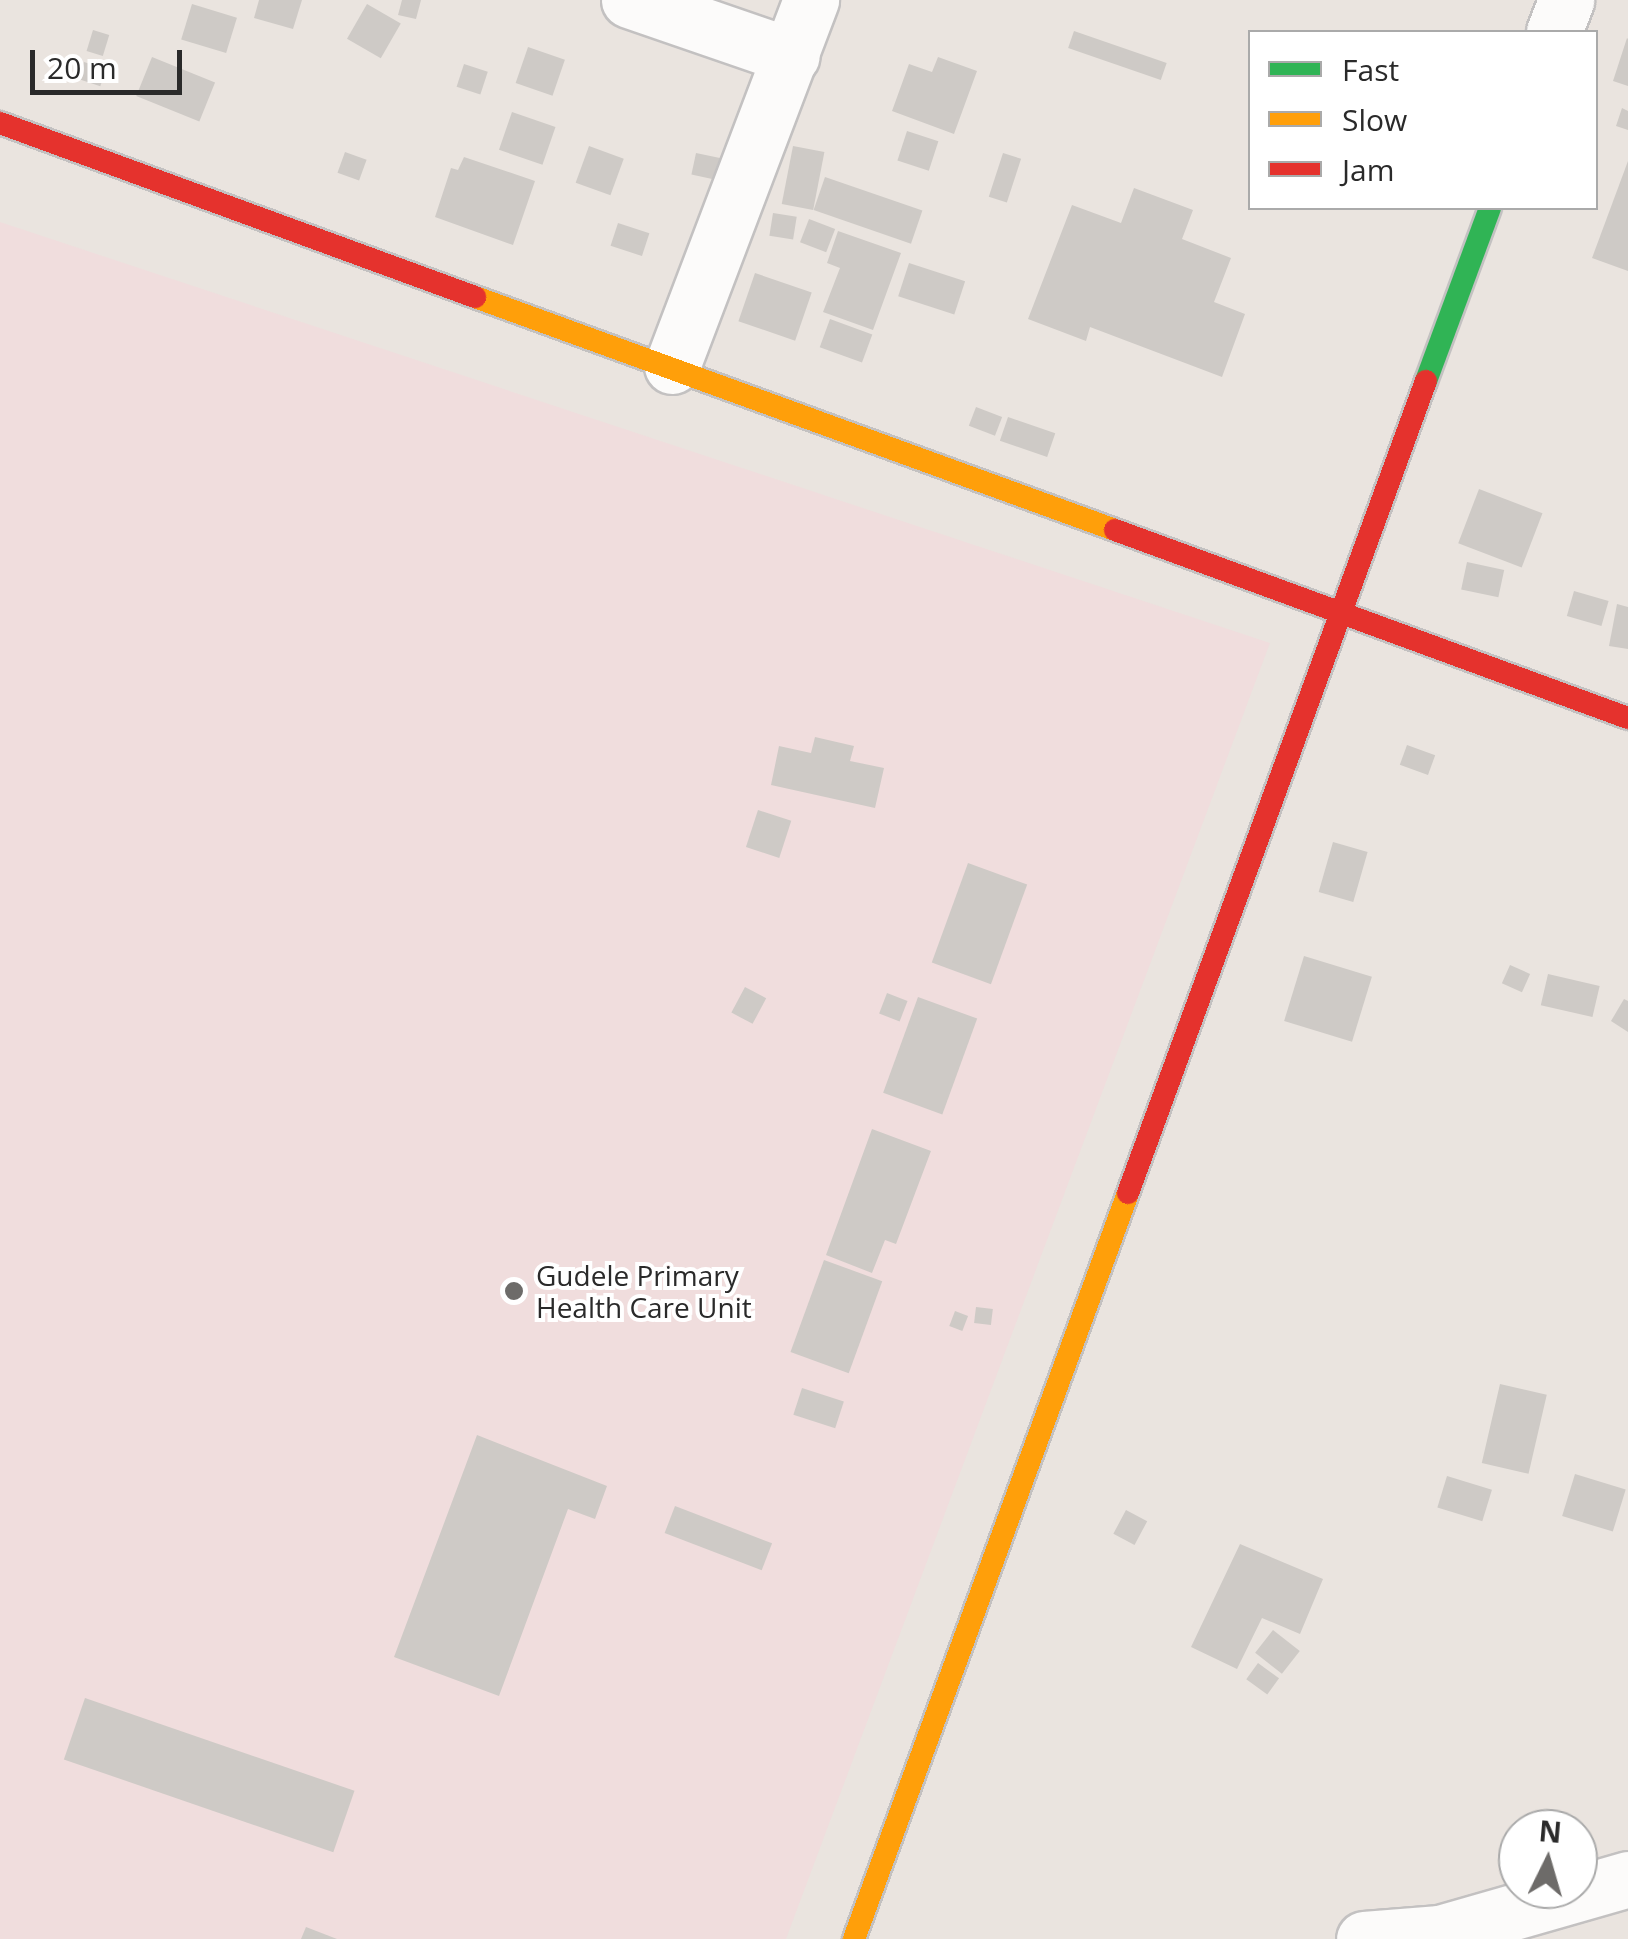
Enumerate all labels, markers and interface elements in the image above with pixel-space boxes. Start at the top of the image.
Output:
scale bar [35,30,188,92]
legend [1248,30,1598,210]
text: 20 m [47,47,117,88]
text: Fast [1342,49,1399,90]
text: Slow [1342,99,1407,140]
text: Jam [1342,149,1395,190]
place label: Gudele Primary Health Care Unit [536,1258,752,1324]
marker: Gudele Primary Health Care Unit [501,1278,527,1304]
north arrow [1498,1809,1598,1909]
text: N [1537,1811,1563,1851]

